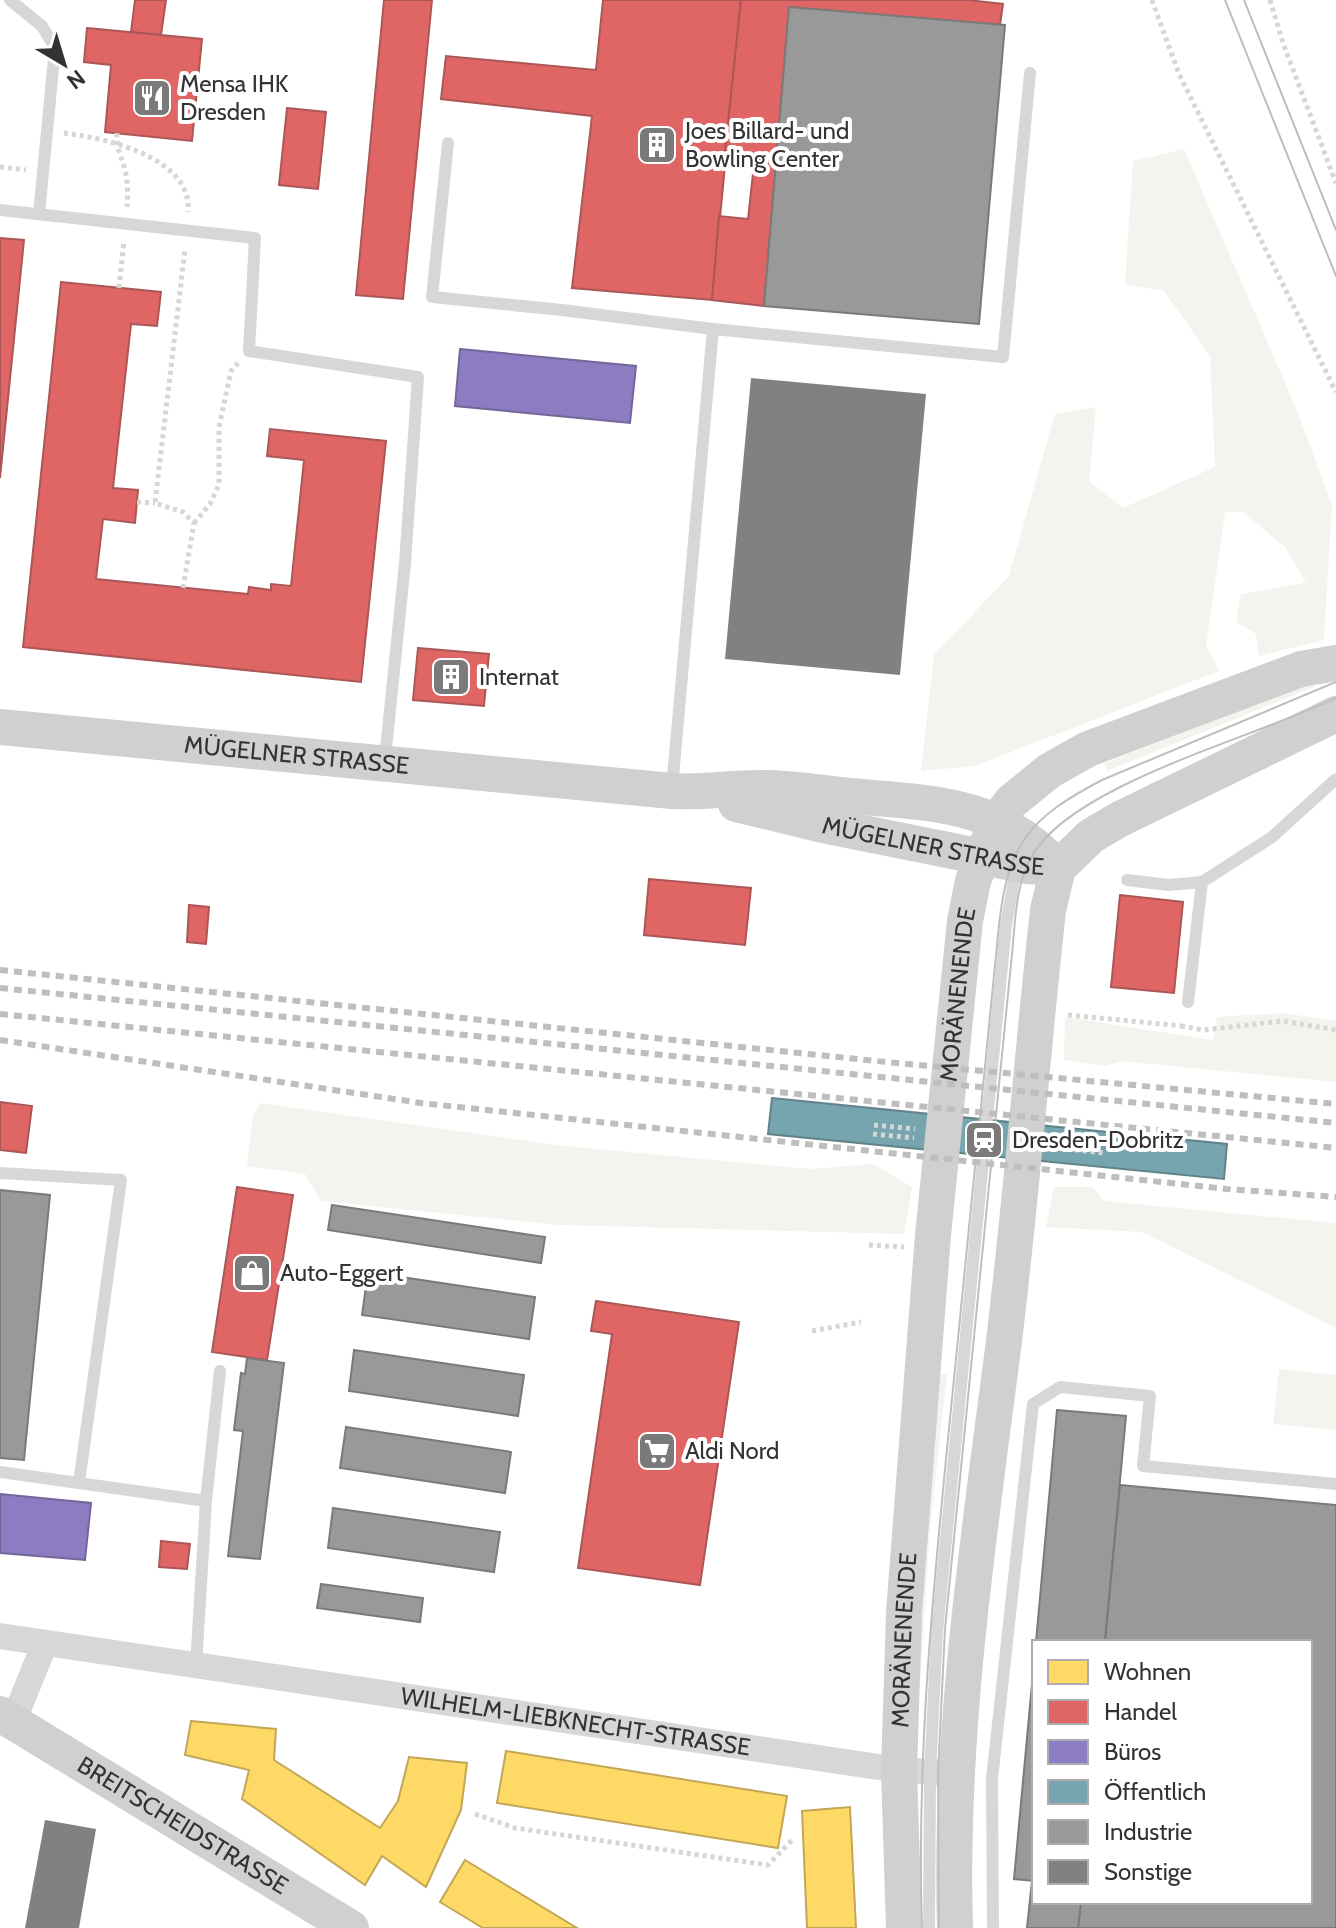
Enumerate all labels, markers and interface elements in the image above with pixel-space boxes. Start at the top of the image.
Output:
north arrow [24,24,104,104]
text: N [62,64,90,95]
place label: Mensa IHK Dresden [180,69,289,126]
restaurant icon: Mensa IHK Dresden [131,77,173,119]
place label: Joes Billard- und Bowling Center [684,116,849,173]
building icon: Joes Billard- und Bowling Center [636,124,678,166]
building icon: Internat [430,656,472,698]
place label: Internat [479,662,559,691]
street label: MÜGELNER STRASSE [183,730,410,780]
street label: MÜGELNER STRASSE [820,810,1045,881]
street label: MORÄNENENDE [934,905,981,1083]
station icon: Dresden-Dobritz [963,1119,1005,1161]
place label: Dresden-Dobritz [1012,1125,1184,1154]
shop icon: Auto-Eggert [231,1252,273,1294]
place label: Auto-Eggert [280,1258,403,1287]
supermarket icon: Aldi Nord [636,1430,678,1472]
place label: Aldi Nord [685,1436,779,1465]
street label: MORÄNENENDE [885,1552,923,1728]
legend [1032,1640,1312,1904]
text: Wohnen [1104,1657,1191,1686]
street label: WILHELM-LIEBKNECHT-STRASSE [399,1681,752,1762]
text: Handel [1104,1697,1177,1726]
text: Büros [1104,1737,1161,1766]
street label: BREITSCHEIDSTRASSE [72,1750,293,1900]
text: Öffentlich [1104,1777,1206,1806]
text: Industrie [1104,1817,1192,1846]
text: Sonstige [1104,1857,1192,1886]

